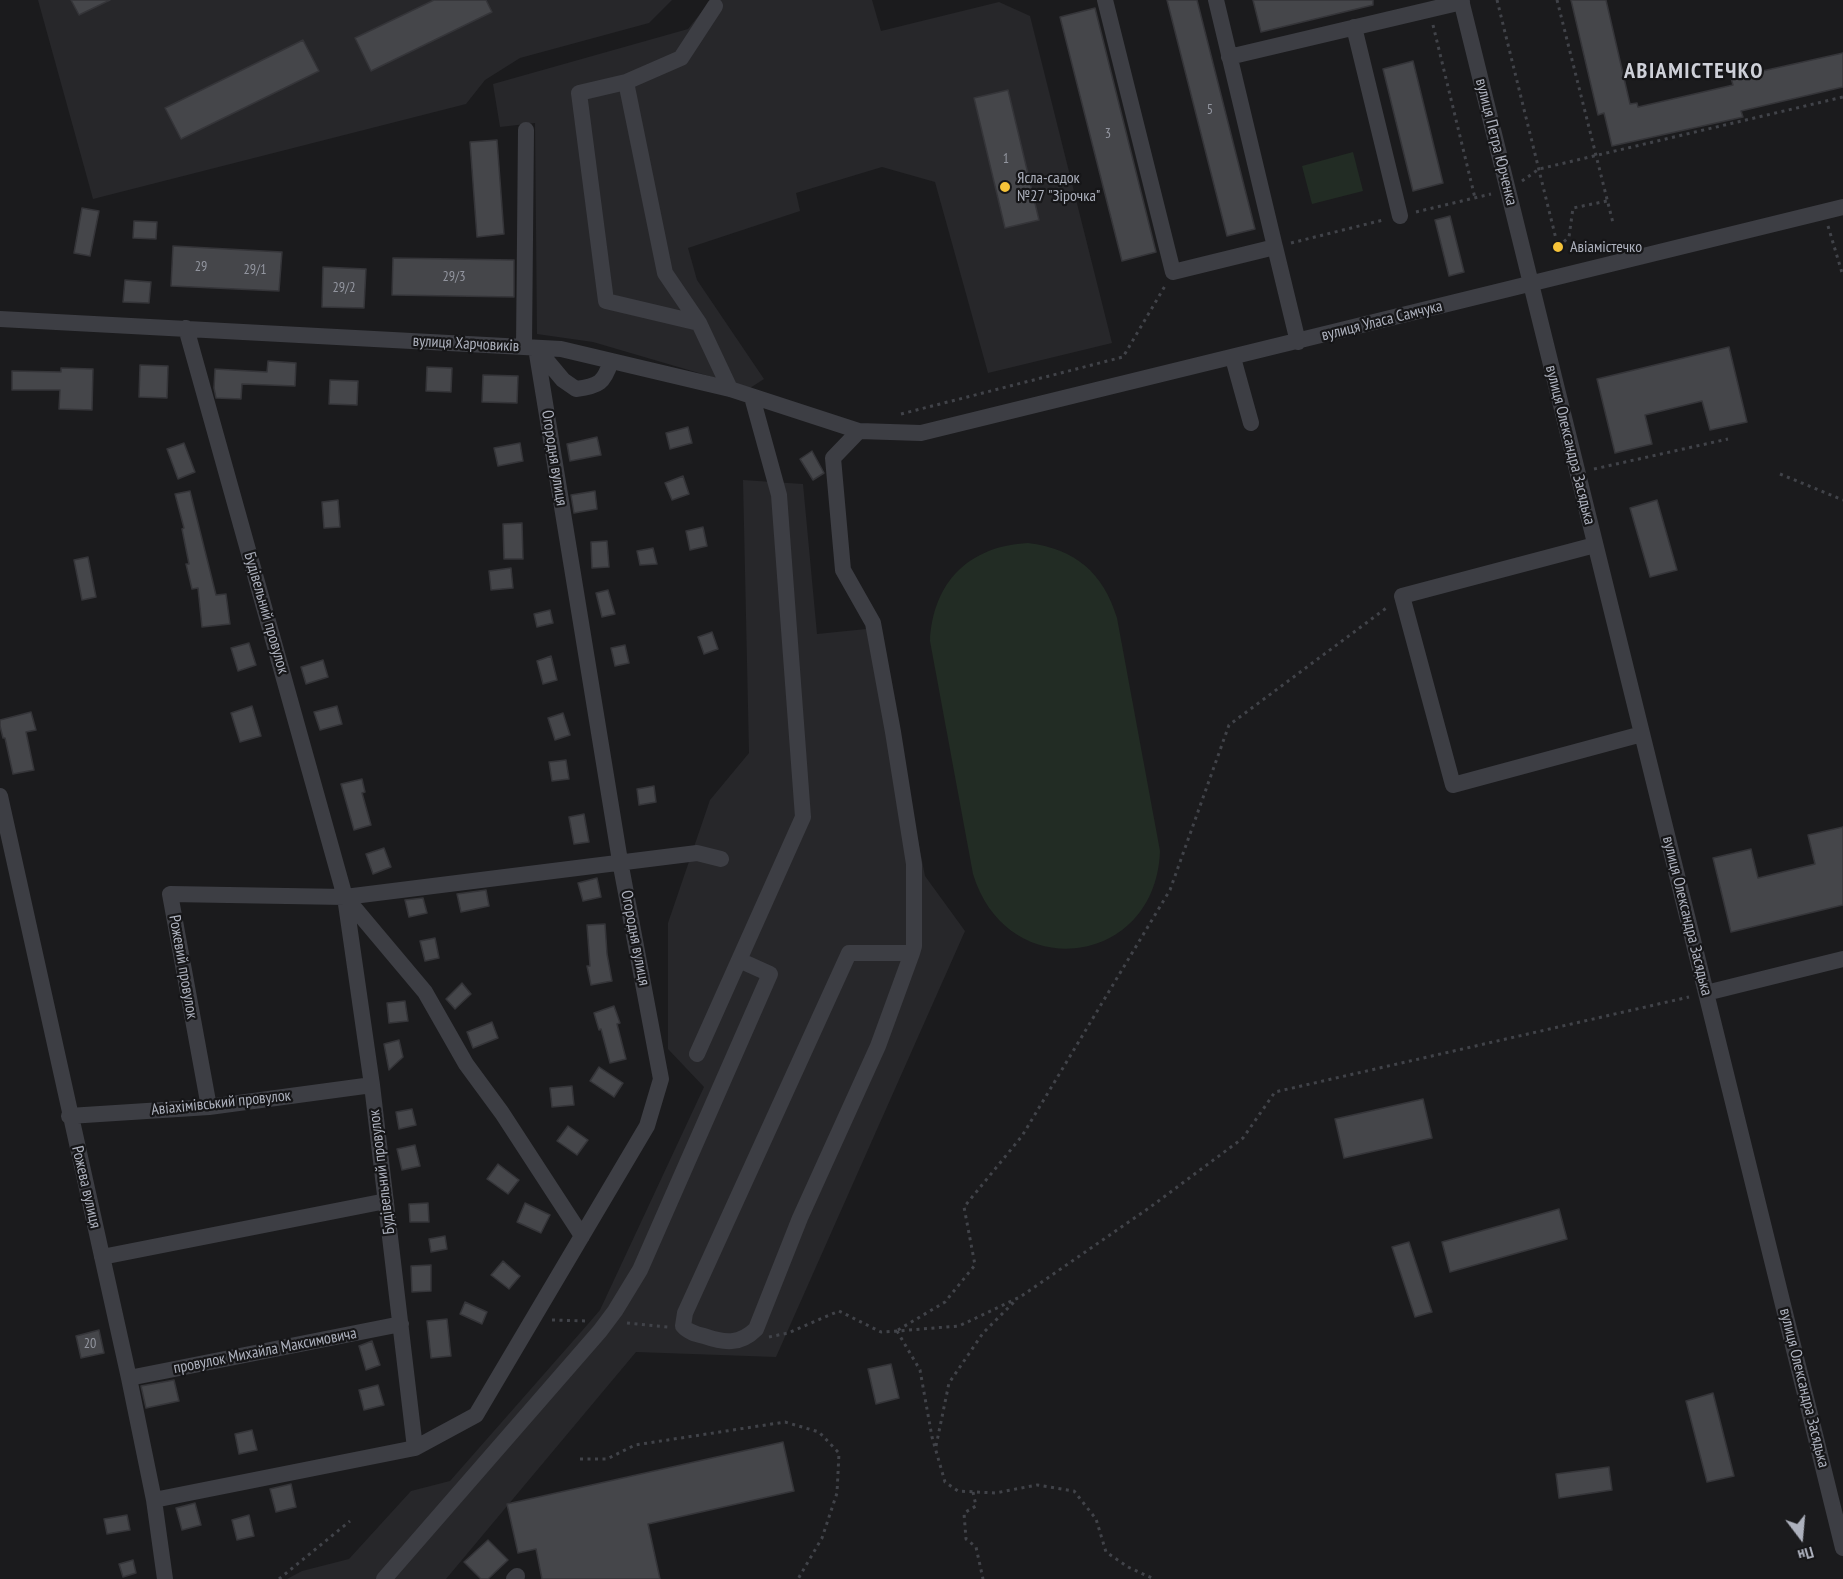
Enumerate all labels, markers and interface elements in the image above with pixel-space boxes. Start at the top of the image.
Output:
district label: АВІАМІСТЕЧКО [1624,59,1764,85]
street label: вулиця Петра Юрченка [1471,76,1521,208]
house number: 5 [1207,102,1213,118]
house number: 3 [1105,126,1111,142]
house number: 1 [1003,151,1009,167]
place label: Ясла-садок №27 "Зірочка" [1017,168,1100,206]
marker: Ясла-садок №27 "Зірочка" [998,180,1012,194]
place label: Авіамістечко [1570,237,1642,257]
marker: Авіамістечко [1551,240,1565,254]
house number: 29 [195,259,207,275]
house number: 29/1 [243,262,267,278]
house number: 29/3 [442,269,466,285]
house number: 29/2 [332,280,356,296]
street label: вулиця Уласа Самчука [1320,297,1444,345]
street label: вулиця Харчовиків [412,332,520,356]
street label: вулиця Олександра Засядька [1541,363,1599,527]
street label: Огородня вулиця [537,409,571,507]
street label: Будівельний провулок [239,550,293,676]
street label: вулиця Олександра Засядька [1658,834,1716,998]
street label: Огородня вулиця [616,889,654,987]
street label: Рожевий провулок [164,914,202,1020]
street label: Авіахімівський провулок [150,1086,292,1120]
street label: Будівельний провулок [365,1108,399,1236]
street label: Рожева вулиця [67,1144,105,1230]
street label: вулиця Олександра Засядька [1775,1306,1833,1470]
street label: провулок Михайла Максимовича [172,1324,358,1378]
house number: 20 [84,1336,96,1352]
north arrow [1771,1507,1831,1567]
text: Пн [1796,1543,1816,1566]

